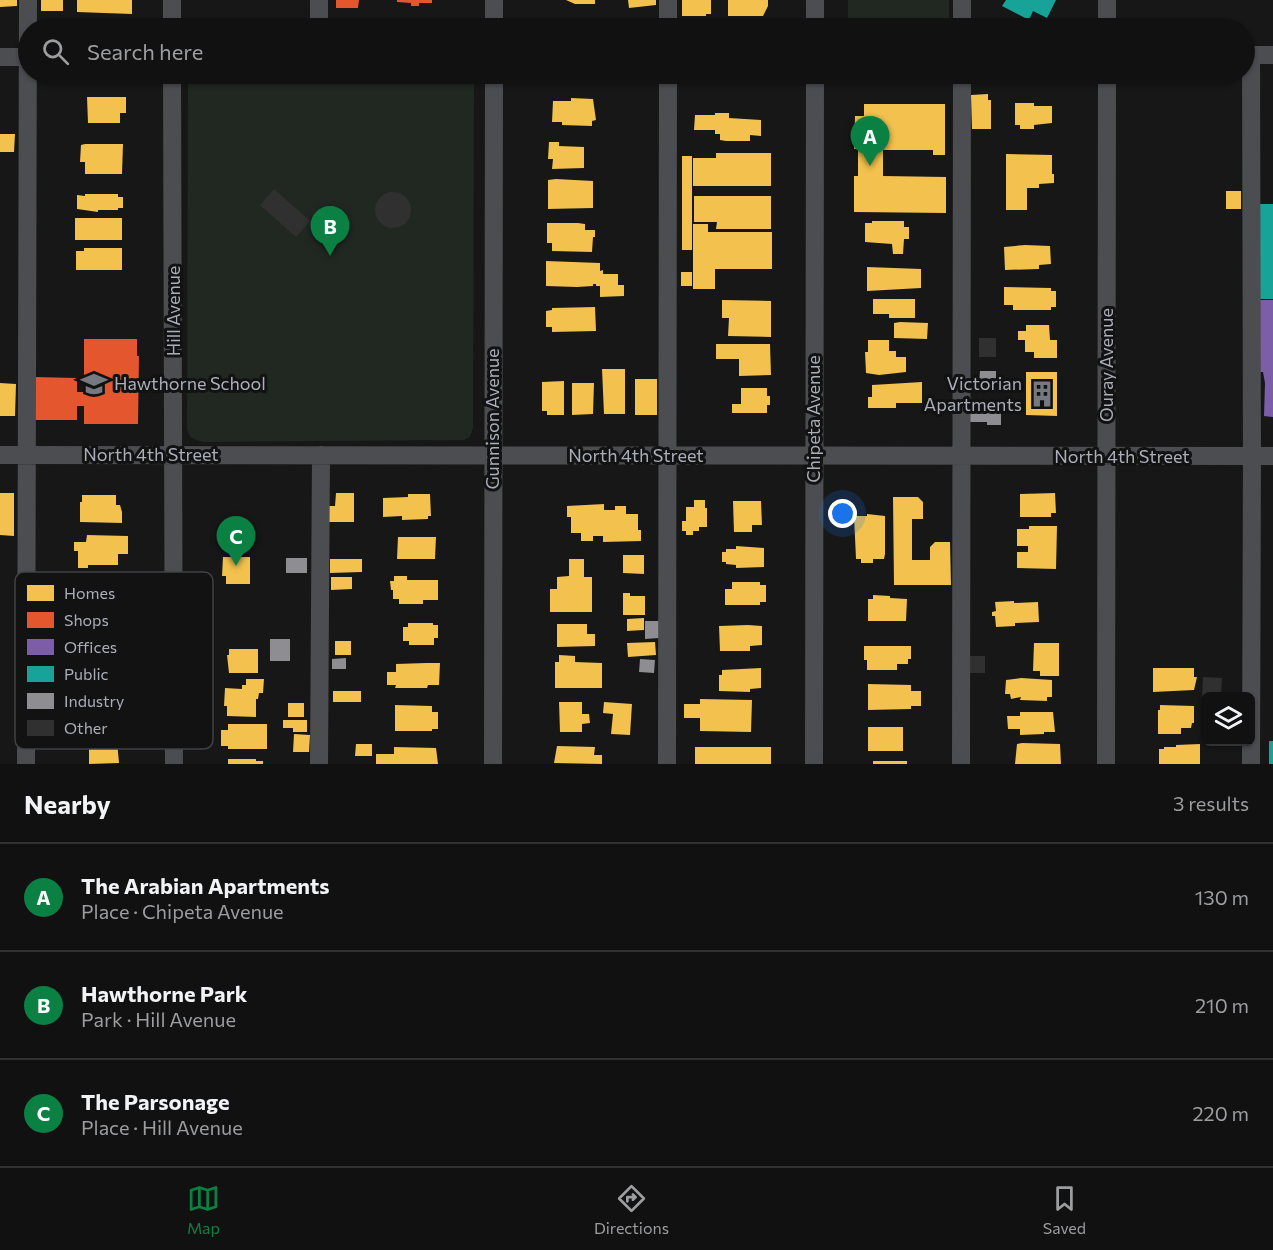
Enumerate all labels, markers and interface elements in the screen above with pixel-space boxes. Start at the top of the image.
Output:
search box [18,18,1255,84]
icon: search [39,35,72,68]
text: Search here [87,38,203,65]
pin: A [850,116,890,166]
pin: B [310,206,350,256]
street label: Hill Avenue [162,266,184,356]
street label: Ouray Avenue [1095,308,1117,422]
street label: Gunnison Avenue [481,348,503,490]
street label: Chipeta Avenue [802,355,824,483]
school or university icon: Hawthorne School [79,369,109,399]
place label: Hawthorne School [114,372,266,394]
place label: Victorian Apartments [924,372,1022,415]
building icon: Victorian Apartments [1027,379,1057,409]
street label: North 4th Street [83,443,219,465]
street label: North 4th Street [568,444,704,466]
street label: North 4th Street [1054,445,1190,467]
your location [828,499,857,528]
pin: C [216,516,256,566]
legend [15,572,213,749]
text: Homes [64,583,115,602]
text: Shops [64,610,109,629]
text: Offices [64,637,117,656]
text: Public [64,664,109,683]
text: Industry [64,691,124,710]
map controls [1201,692,1255,746]
button: layers [1201,692,1255,746]
text: Other [64,718,108,737]
text: Nearby [24,788,111,819]
text: 3 results [1173,791,1249,815]
text: The Arabian Apartments [81,872,330,899]
text: A [36,885,51,909]
text: 130 m [1195,885,1249,909]
text: Place · Chipeta Avenue [81,899,284,923]
text: Hawthorne Park [81,980,247,1007]
text: B [37,993,50,1017]
text: 210 m [1195,993,1249,1017]
text: Park · Hill Avenue [81,1007,236,1031]
text: The Parsonage [81,1088,230,1115]
text: C [37,1101,50,1125]
text: 220 m [1193,1101,1249,1125]
text: Place · Hill Avenue [81,1115,243,1139]
tab: Map [187,1182,220,1237]
tab: Directions [594,1182,669,1237]
tab: Saved [1043,1182,1086,1237]

